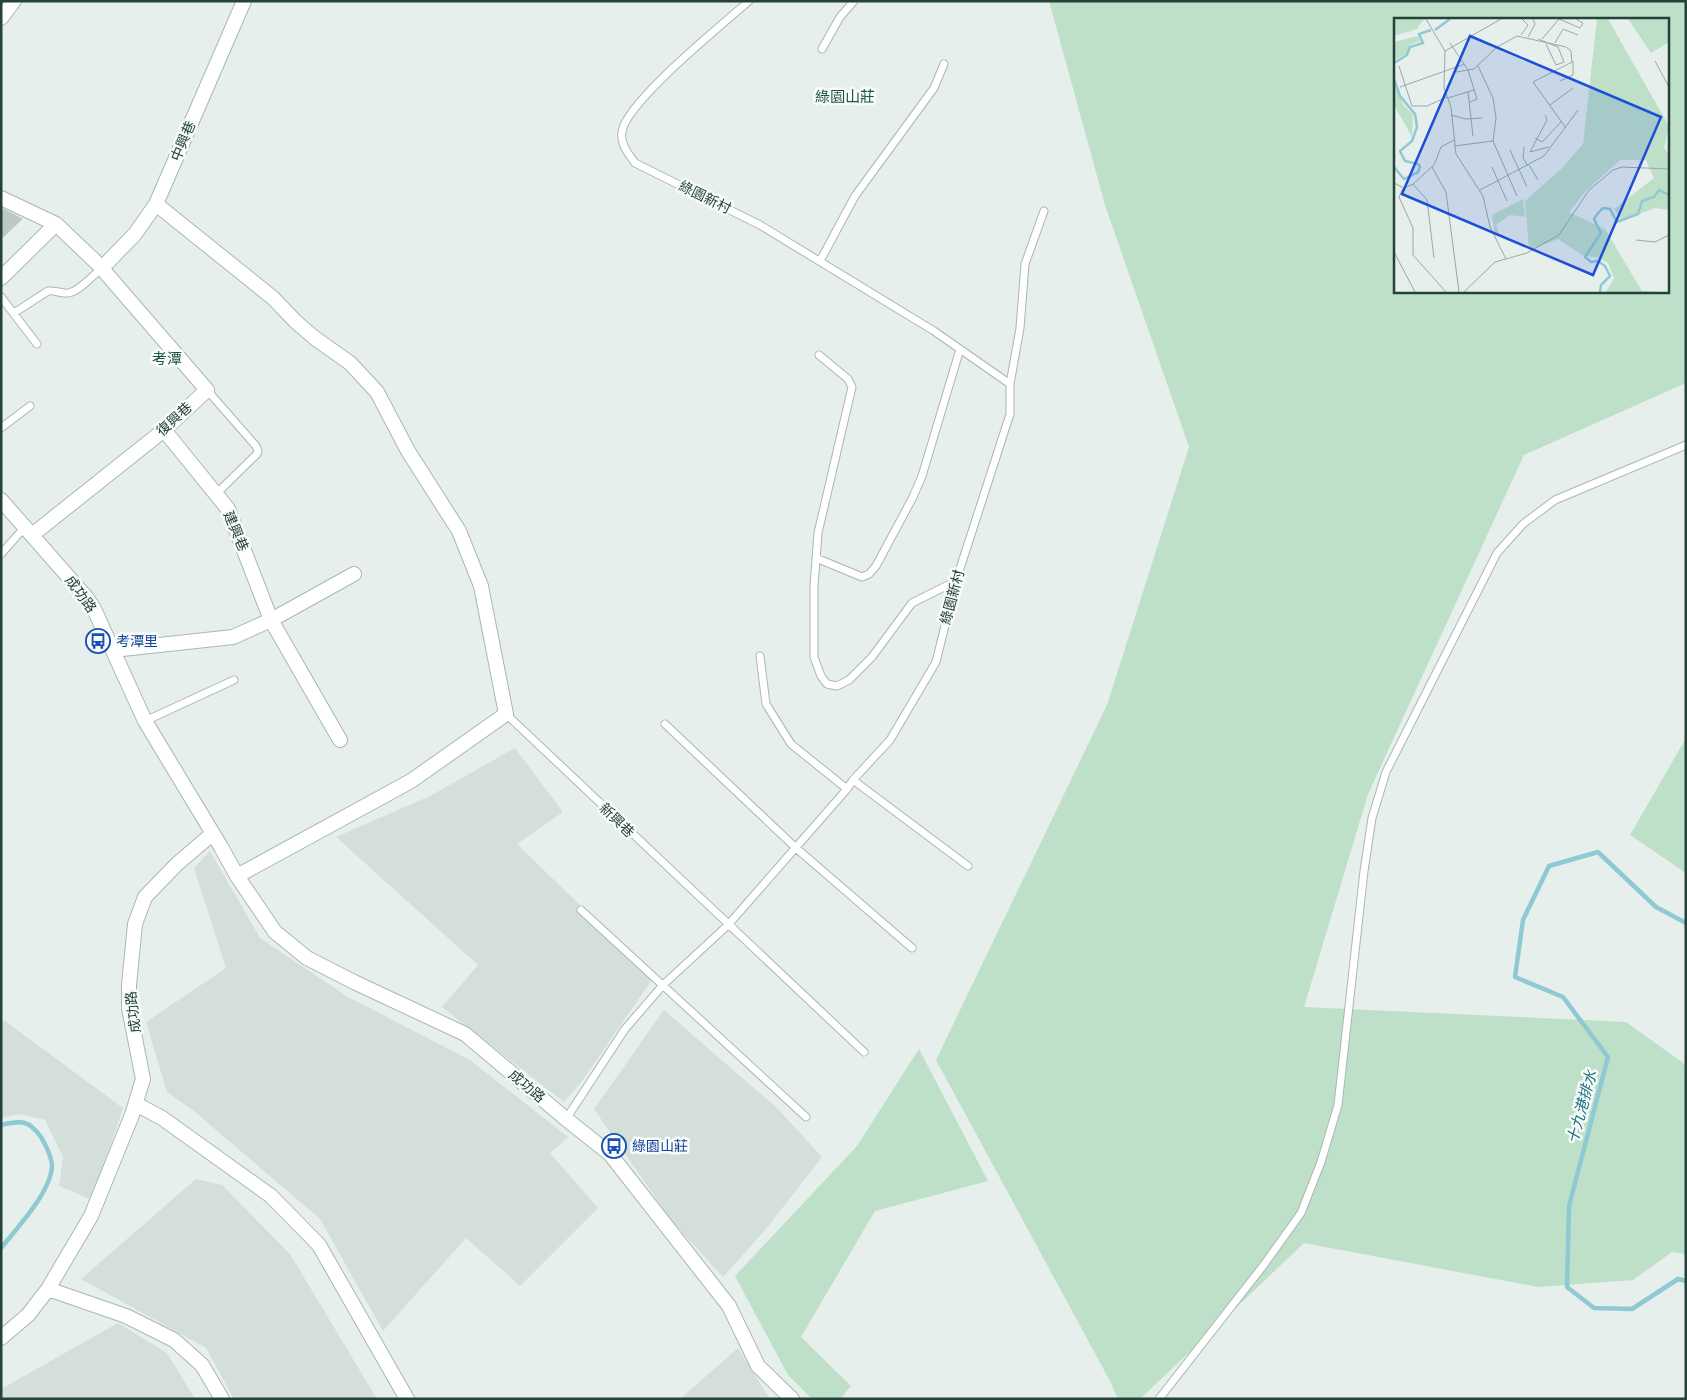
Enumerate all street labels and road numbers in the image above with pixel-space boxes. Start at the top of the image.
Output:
street label: 中興巷 [167,119,199,164]
street label: 綠園新村 [676,178,734,217]
street label: 復興巷 [153,399,196,440]
street label: 建興巷 [220,509,252,554]
street label: 綠園新村 [937,568,968,626]
street label: 成功路 [61,572,100,616]
street label: 新興巷 [596,800,638,841]
street label: 成功路 [123,990,144,1034]
street label: 成功路 [505,1066,548,1106]

